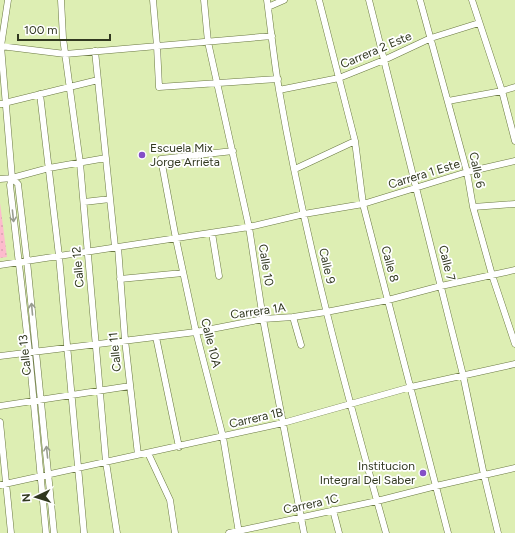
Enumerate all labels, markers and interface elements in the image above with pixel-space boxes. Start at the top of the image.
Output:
scale bar [18,16,110,42]
text: 100 m [24,23,58,37]
street label: Carrera 2 Este [338,29,414,71]
place label: Escuela Mix Jorge Arrieta [150,141,220,169]
marker: Escuela Mix Jorge Arrieta [137,150,147,160]
street label: Calle 6 [466,151,488,189]
street label: Carrera 1 Este [386,156,462,192]
one-way arrow [9,209,17,222]
street label: Calle 10 [256,243,276,287]
street label: Calle 8 [378,244,402,284]
street label: Calle 7 [436,244,458,283]
street label: Calle 12 [69,246,87,288]
street label: Calle 9 [316,247,338,285]
street label: Carrera 1A [229,300,287,322]
one-way arrow [28,303,35,316]
street label: Calle 10A [198,317,224,369]
street label: Calle 11 [106,332,124,372]
street label: Calle 13 [16,334,34,376]
street label: Carrera 1B [228,405,284,431]
one-way arrow [43,446,50,459]
place label: Institucion Integral Del Saber [320,459,415,487]
marker: Institucion Integral Del Saber [418,468,428,478]
north arrow [16,477,56,517]
street label: Carrera 1C [282,491,340,517]
text: N [20,493,33,502]

